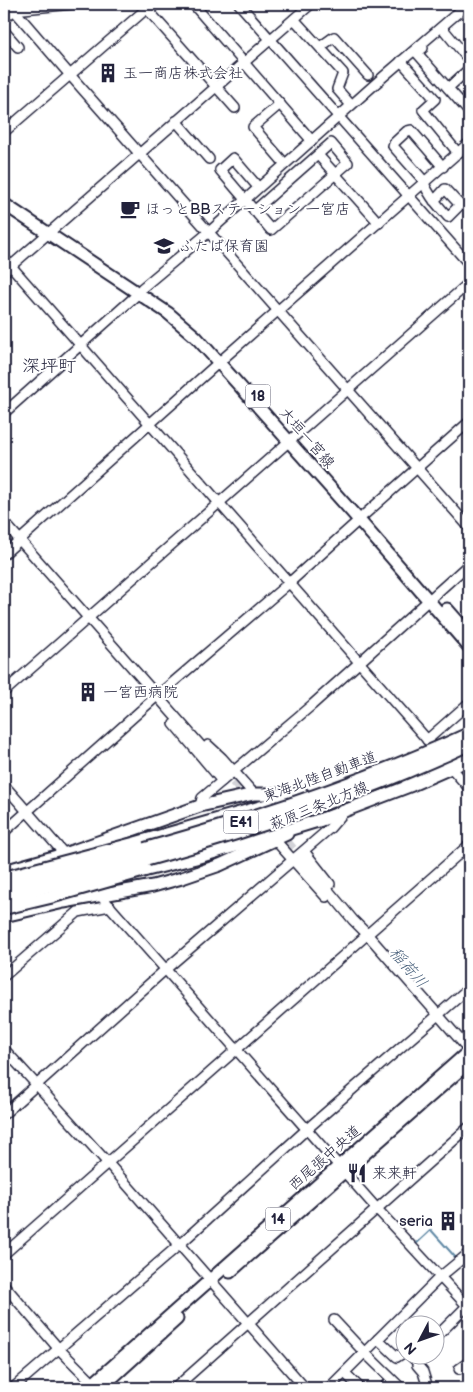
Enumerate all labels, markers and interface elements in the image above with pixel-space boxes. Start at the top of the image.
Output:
building icon: 玉一商店株式会社 [97,62,119,84]
place label: 玉一商店株式会社 [123,64,243,83]
cafe icon: ほっとBBステーション 一宮店 [119,198,141,220]
place label: ほっとBBステーション 一宮店 [145,200,350,219]
school or university icon: ふたば保育園 [153,235,175,257]
place label: ふたば保育園 [179,237,269,256]
district label: 深坪町 [22,356,76,377]
road number: 18 [246,384,270,408]
street label: 大垣一宮線 [275,403,339,473]
building icon: 一宮西病院 [77,681,99,703]
place label: 一宮西病院 [103,683,178,702]
street label: 東海北陸自動車道 [260,748,380,806]
street label: 萩原三条北方線 [267,778,371,834]
road number: E41 [224,810,258,834]
water label: 稲荷川 [385,944,431,992]
street label: 西尾張中央道 [285,1121,365,1195]
restaurant icon: 来来軒 [346,1162,368,1184]
place label: 来来軒 [372,1164,417,1183]
road number: 14 [266,1208,290,1230]
building icon: seria [437,1210,459,1232]
place label: seria [399,1212,433,1231]
north arrow [396,1314,446,1364]
text: N [401,1339,420,1358]

